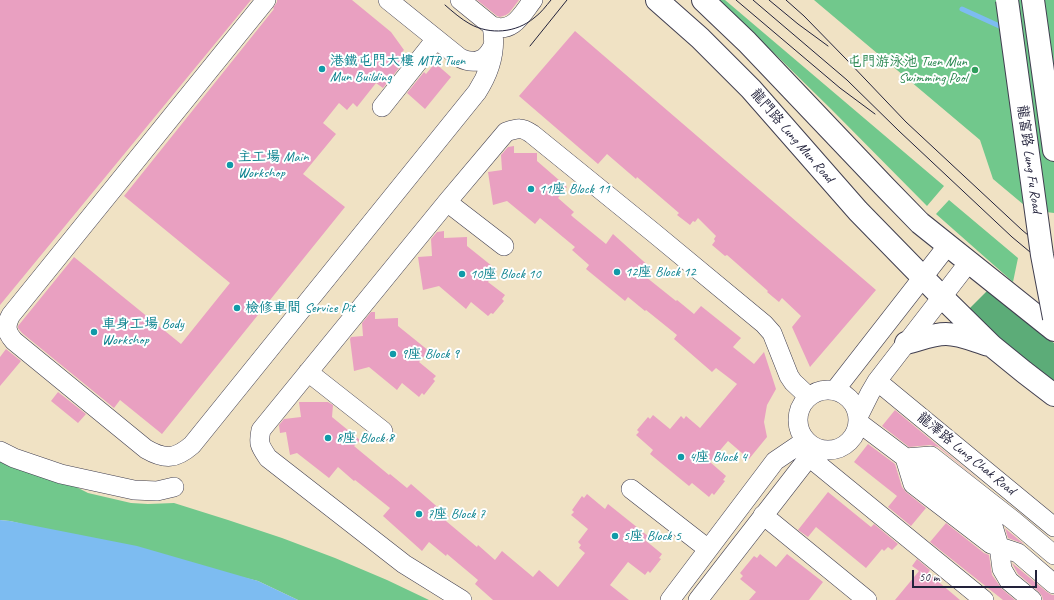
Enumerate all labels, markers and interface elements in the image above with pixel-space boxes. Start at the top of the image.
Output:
place label: 港鐵屯門大樓 MTR Tuen Mun Building [330,53,465,86]
place label: 屯門游泳池 Tuen Mun Swimming Pool [848,54,967,86]
marker: 港鐵屯門大樓 MTR Tuen Mun Building [317,64,327,74]
marker: 屯門游泳池 Tuen Mun Swimming Pool [970,65,980,75]
street label: 龍門路 Lung Mun Road [747,86,837,186]
street label: 龍富路 Lung Fu Road [1013,104,1045,214]
place label: 主工場 Main Workshop [238,149,309,182]
marker: 主工場 Main Workshop [225,160,235,170]
place label: 11座 Block 11 [539,181,610,197]
marker: 11座 Block 11 [526,184,536,194]
place label: 12座 Block 12 [625,264,696,280]
place label: 10座 Block 10 [470,266,541,282]
marker: 12座 Block 12 [612,267,622,277]
marker: 10座 Block 10 [457,269,467,279]
place label: 檢修車間 Service Pit [245,300,355,316]
marker: 檢修車間 Service Pit [232,303,242,313]
place label: 車身工場 Body Workshop [102,316,184,348]
marker: 車身工場 Body Workshop [89,327,99,337]
place label: 9座 Block 9 [401,346,459,362]
marker: 9座 Block 9 [388,349,398,359]
street label: 龍澤路 Lung Chak Road [913,409,1019,499]
place label: 8座 Block 8 [336,430,394,446]
marker: 8座 Block 8 [323,433,333,443]
place label: 4座 Block 4 [689,449,747,465]
marker: 4座 Block 4 [676,452,686,462]
place label: 7座 Block 7 [427,506,485,522]
marker: 7座 Block 7 [414,509,424,519]
place label: 5座 Block 5 [623,528,681,544]
marker: 5座 Block 5 [610,531,620,541]
scale bar [914,562,1039,588]
text: 50 m [919,569,939,585]

